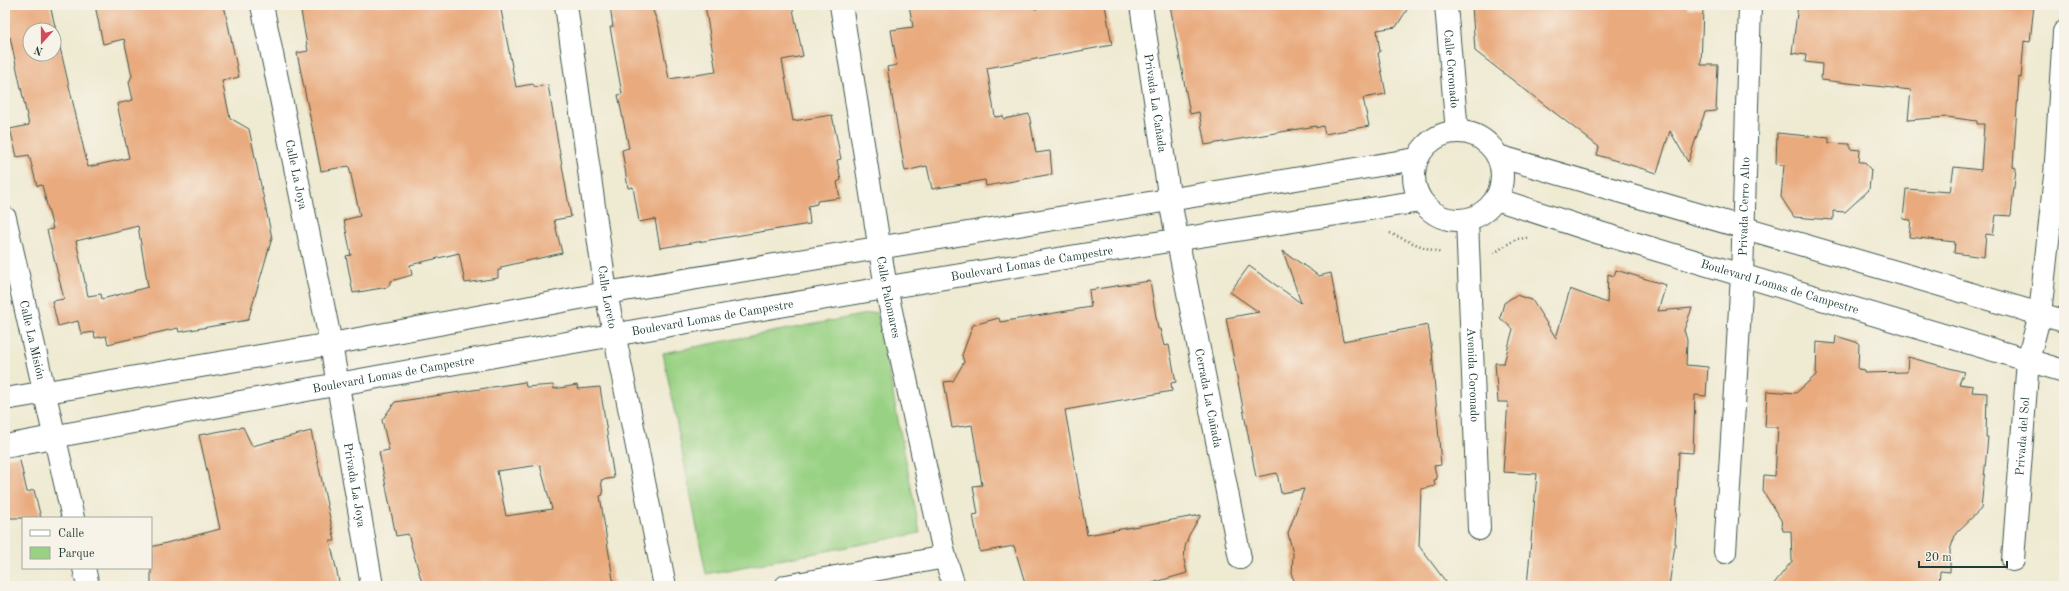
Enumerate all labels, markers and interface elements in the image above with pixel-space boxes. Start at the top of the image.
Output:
north arrow [22,22,62,62]
street label: Calle Coronado [1441,29,1460,109]
text: N [33,43,45,57]
street label: Privada La Cañada [1141,53,1168,153]
street label: Calle La Joya [283,139,309,211]
street label: Privada Cerro Alto [1738,157,1753,256]
street label: Boulevard Lomas de Campestre [950,245,1115,284]
street label: Calle Palomares [874,255,902,339]
street label: Boulevard Lomas de Campestre [1699,258,1860,317]
street label: Calle Loreto [595,265,618,330]
street label: Boulevard Lomas de Campestre [631,298,795,339]
street label: Calle La Misión [17,299,47,381]
street label: Avenida Coronado [1464,327,1480,422]
street label: Cerrada La Cañada [1192,348,1223,449]
street label: Boulevard Lomas de Campestre [312,355,476,396]
street label: Privada del Sol [2014,397,2032,476]
street label: Privada La Joya [341,442,367,528]
legend [22,517,152,569]
text: Calle [58,528,84,540]
scale bar [1919,543,2007,569]
text: Parque [58,548,95,560]
text: 20 m [1925,552,1952,564]

